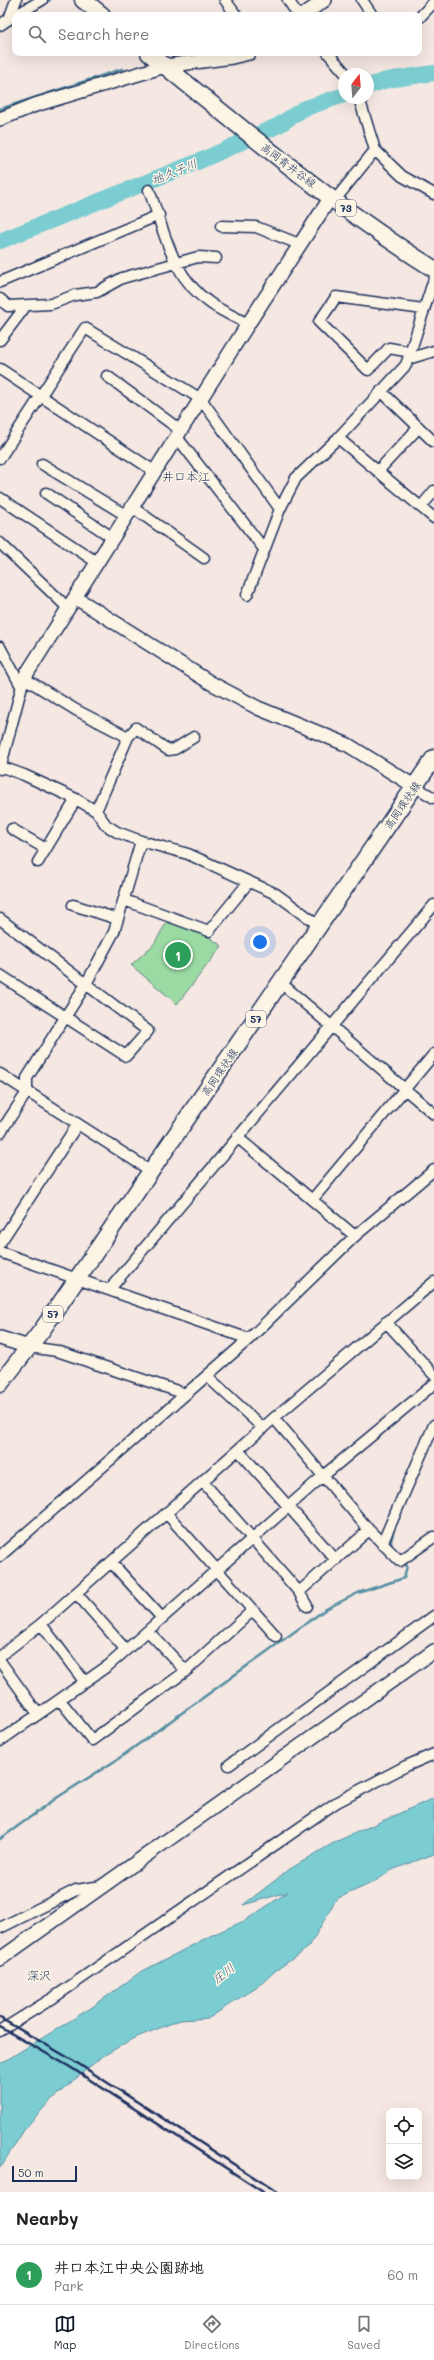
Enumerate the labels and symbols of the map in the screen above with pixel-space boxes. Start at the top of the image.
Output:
north arrow [338,68,374,104]
street label: 高岡青井谷線 [258,139,320,191]
water label: 地久子川 [149,155,199,187]
road number: 73 [336,200,356,216]
district label: 井口本江 [162,468,210,484]
street label: 高岡環状線 [380,778,424,832]
your location [250,932,270,952]
pin: 1 [165,940,191,970]
road number: 57 [246,1011,266,1027]
street label: 高岡環状線 [197,1045,241,1099]
road number: 57 [43,1306,63,1322]
water label: 庄川 [209,1959,237,1987]
district label: 深沢 [27,1967,51,1983]
scale bar [12,2164,77,2183]

